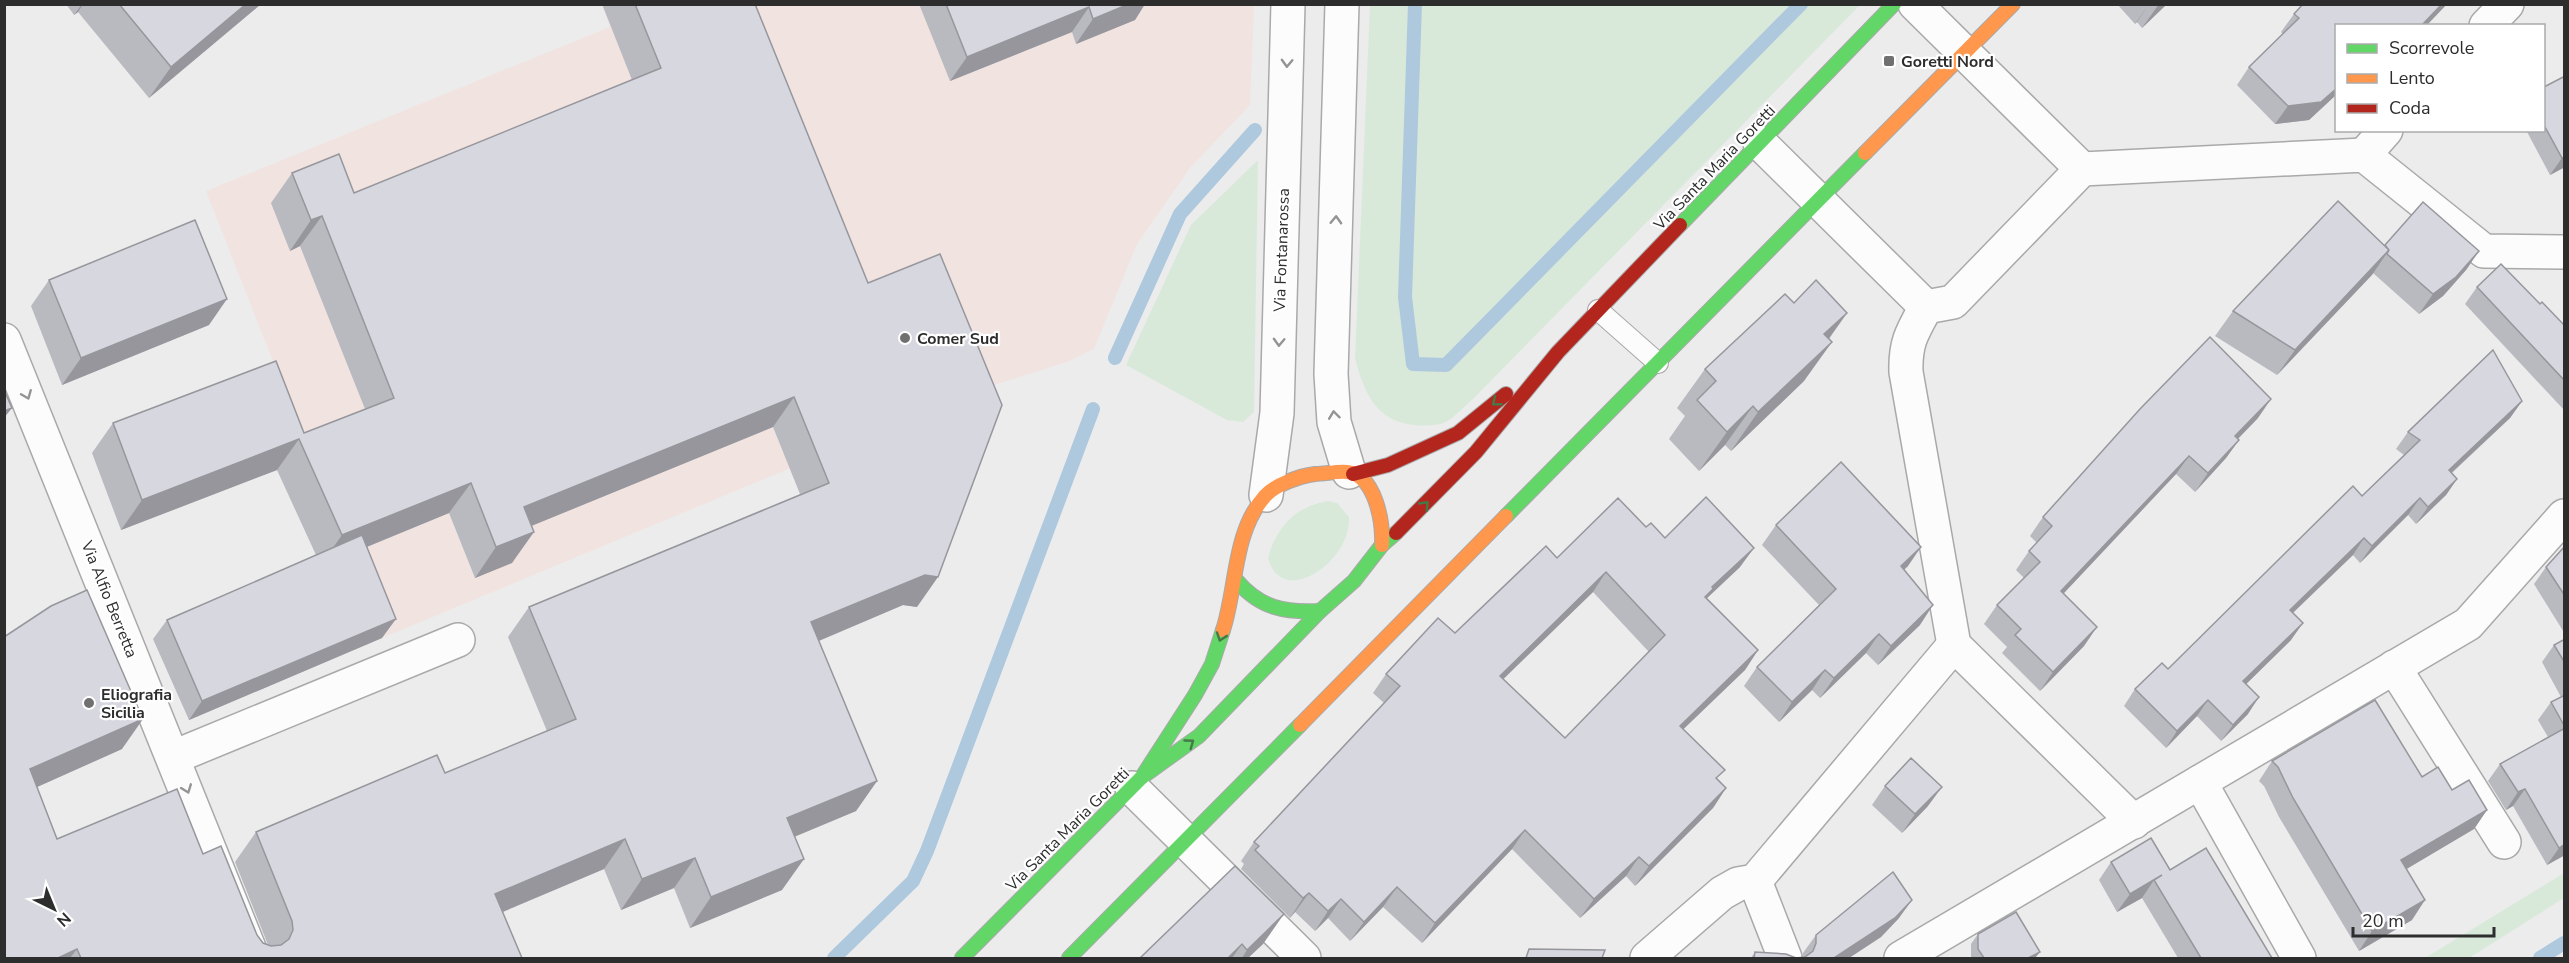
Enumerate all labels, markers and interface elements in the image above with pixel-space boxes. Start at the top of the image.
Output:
legend [2335,24,2545,132]
text: Scorrevole [2389,36,2474,60]
place label: Goretti Nord [1901,51,1994,73]
marker: Goretti Nord [1882,54,1896,68]
one-way arrow [1280,58,1293,67]
text: Lento [2389,66,2435,90]
text: Coda [2389,96,2431,120]
street label: Via Santa Maria Goretti [1648,100,1780,236]
street label: Via Fontanarossa [1269,188,1295,313]
one-way arrow [1330,216,1342,225]
place label: Comer Sud [917,328,999,350]
marker: Comer Sud [898,331,912,345]
one-way arrow [1272,337,1285,346]
one-way arrow [20,388,32,399]
one-way arrow [1492,394,1503,405]
one-way arrow [1328,411,1340,420]
one-way arrow [1418,502,1429,512]
street label: Via Alfio Berretta [75,537,143,661]
one-way arrow [1216,632,1229,642]
place label: Eliografia Sicilia [101,684,172,724]
marker: Eliografia Sicilia [82,696,96,710]
one-way arrow [1183,739,1194,750]
street label: Via Santa Maria Goretti [1000,763,1134,897]
one-way arrow [180,783,192,794]
north arrow [24,879,84,939]
scale bar [2353,900,2494,938]
text: N [52,907,75,931]
text: 20 m [2362,909,2404,933]

